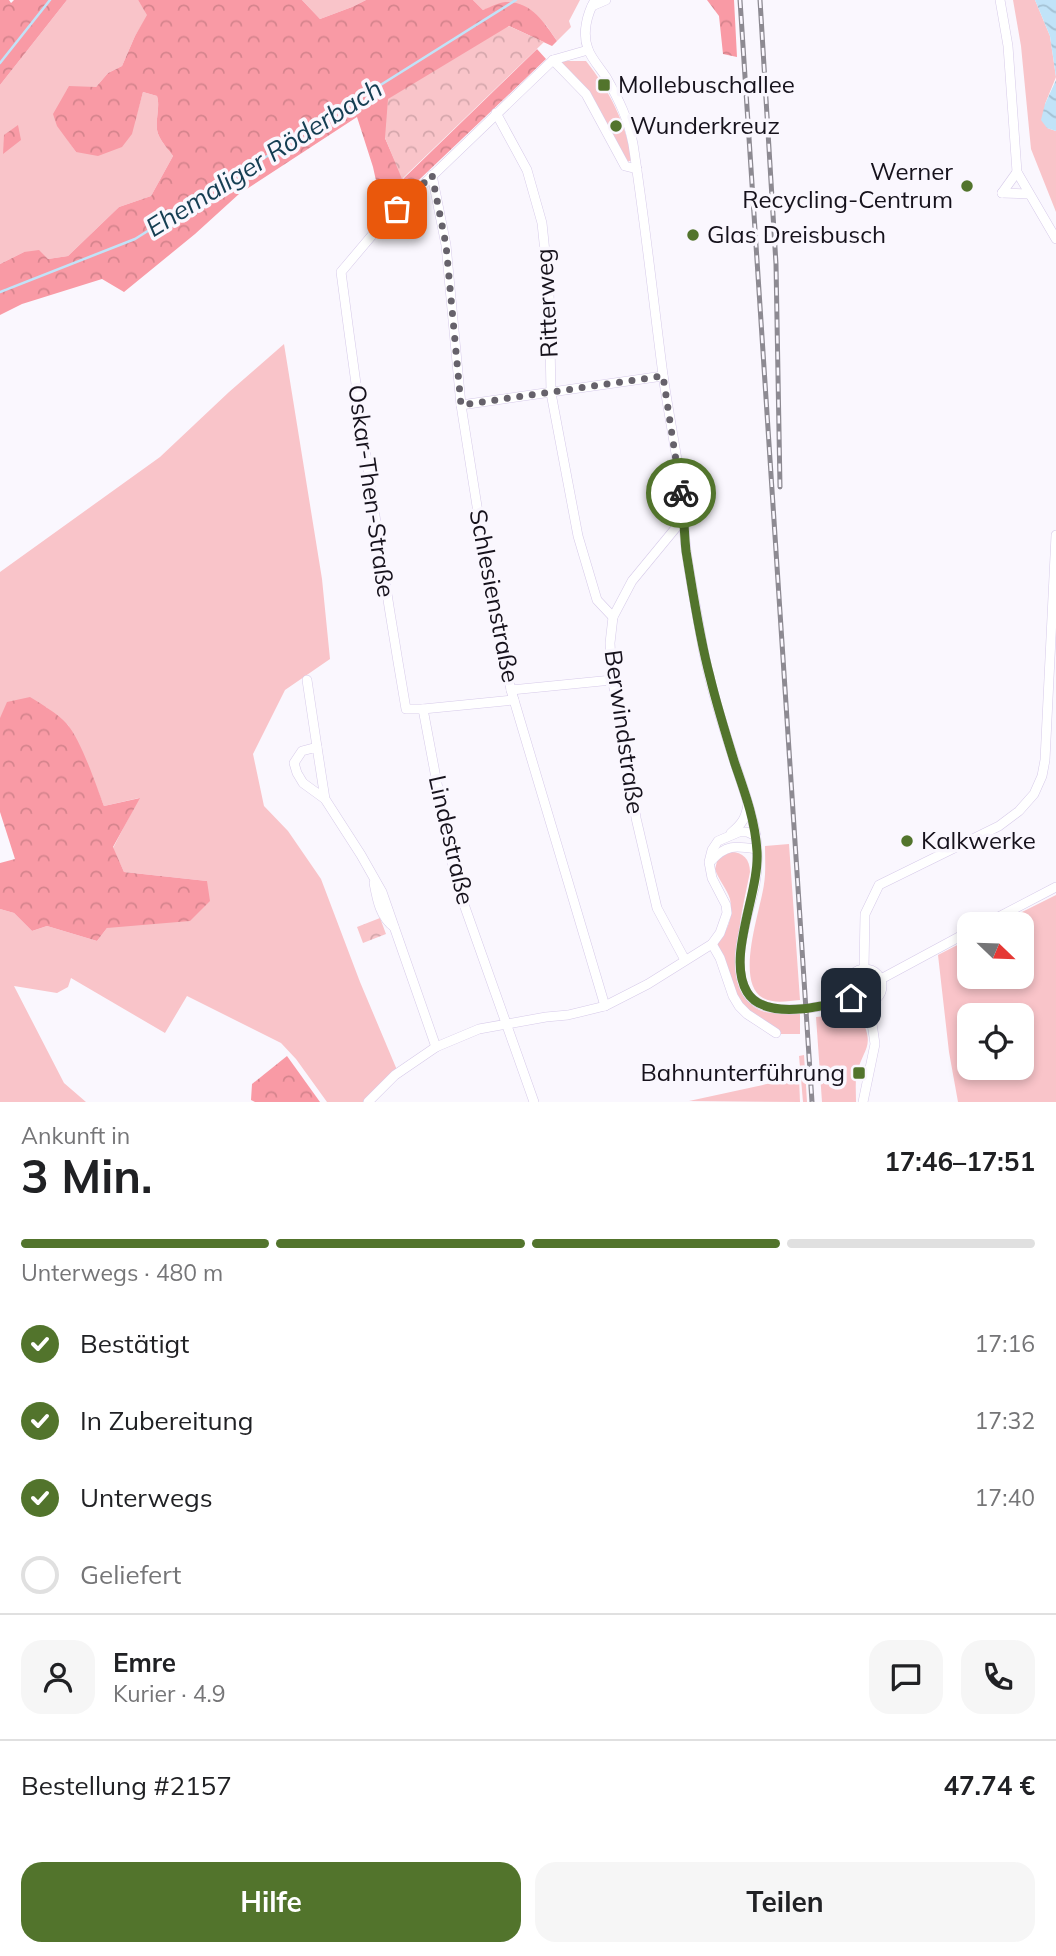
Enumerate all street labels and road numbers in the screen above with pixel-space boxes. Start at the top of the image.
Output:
street label: Ritterweg [528,248,564,358]
street label: Oskar-Then-Straße [342,383,402,599]
street label: Schlesienstraße [463,507,526,685]
street label: Berwindstraße [599,648,651,816]
street label: Lindestraße [423,772,481,907]

